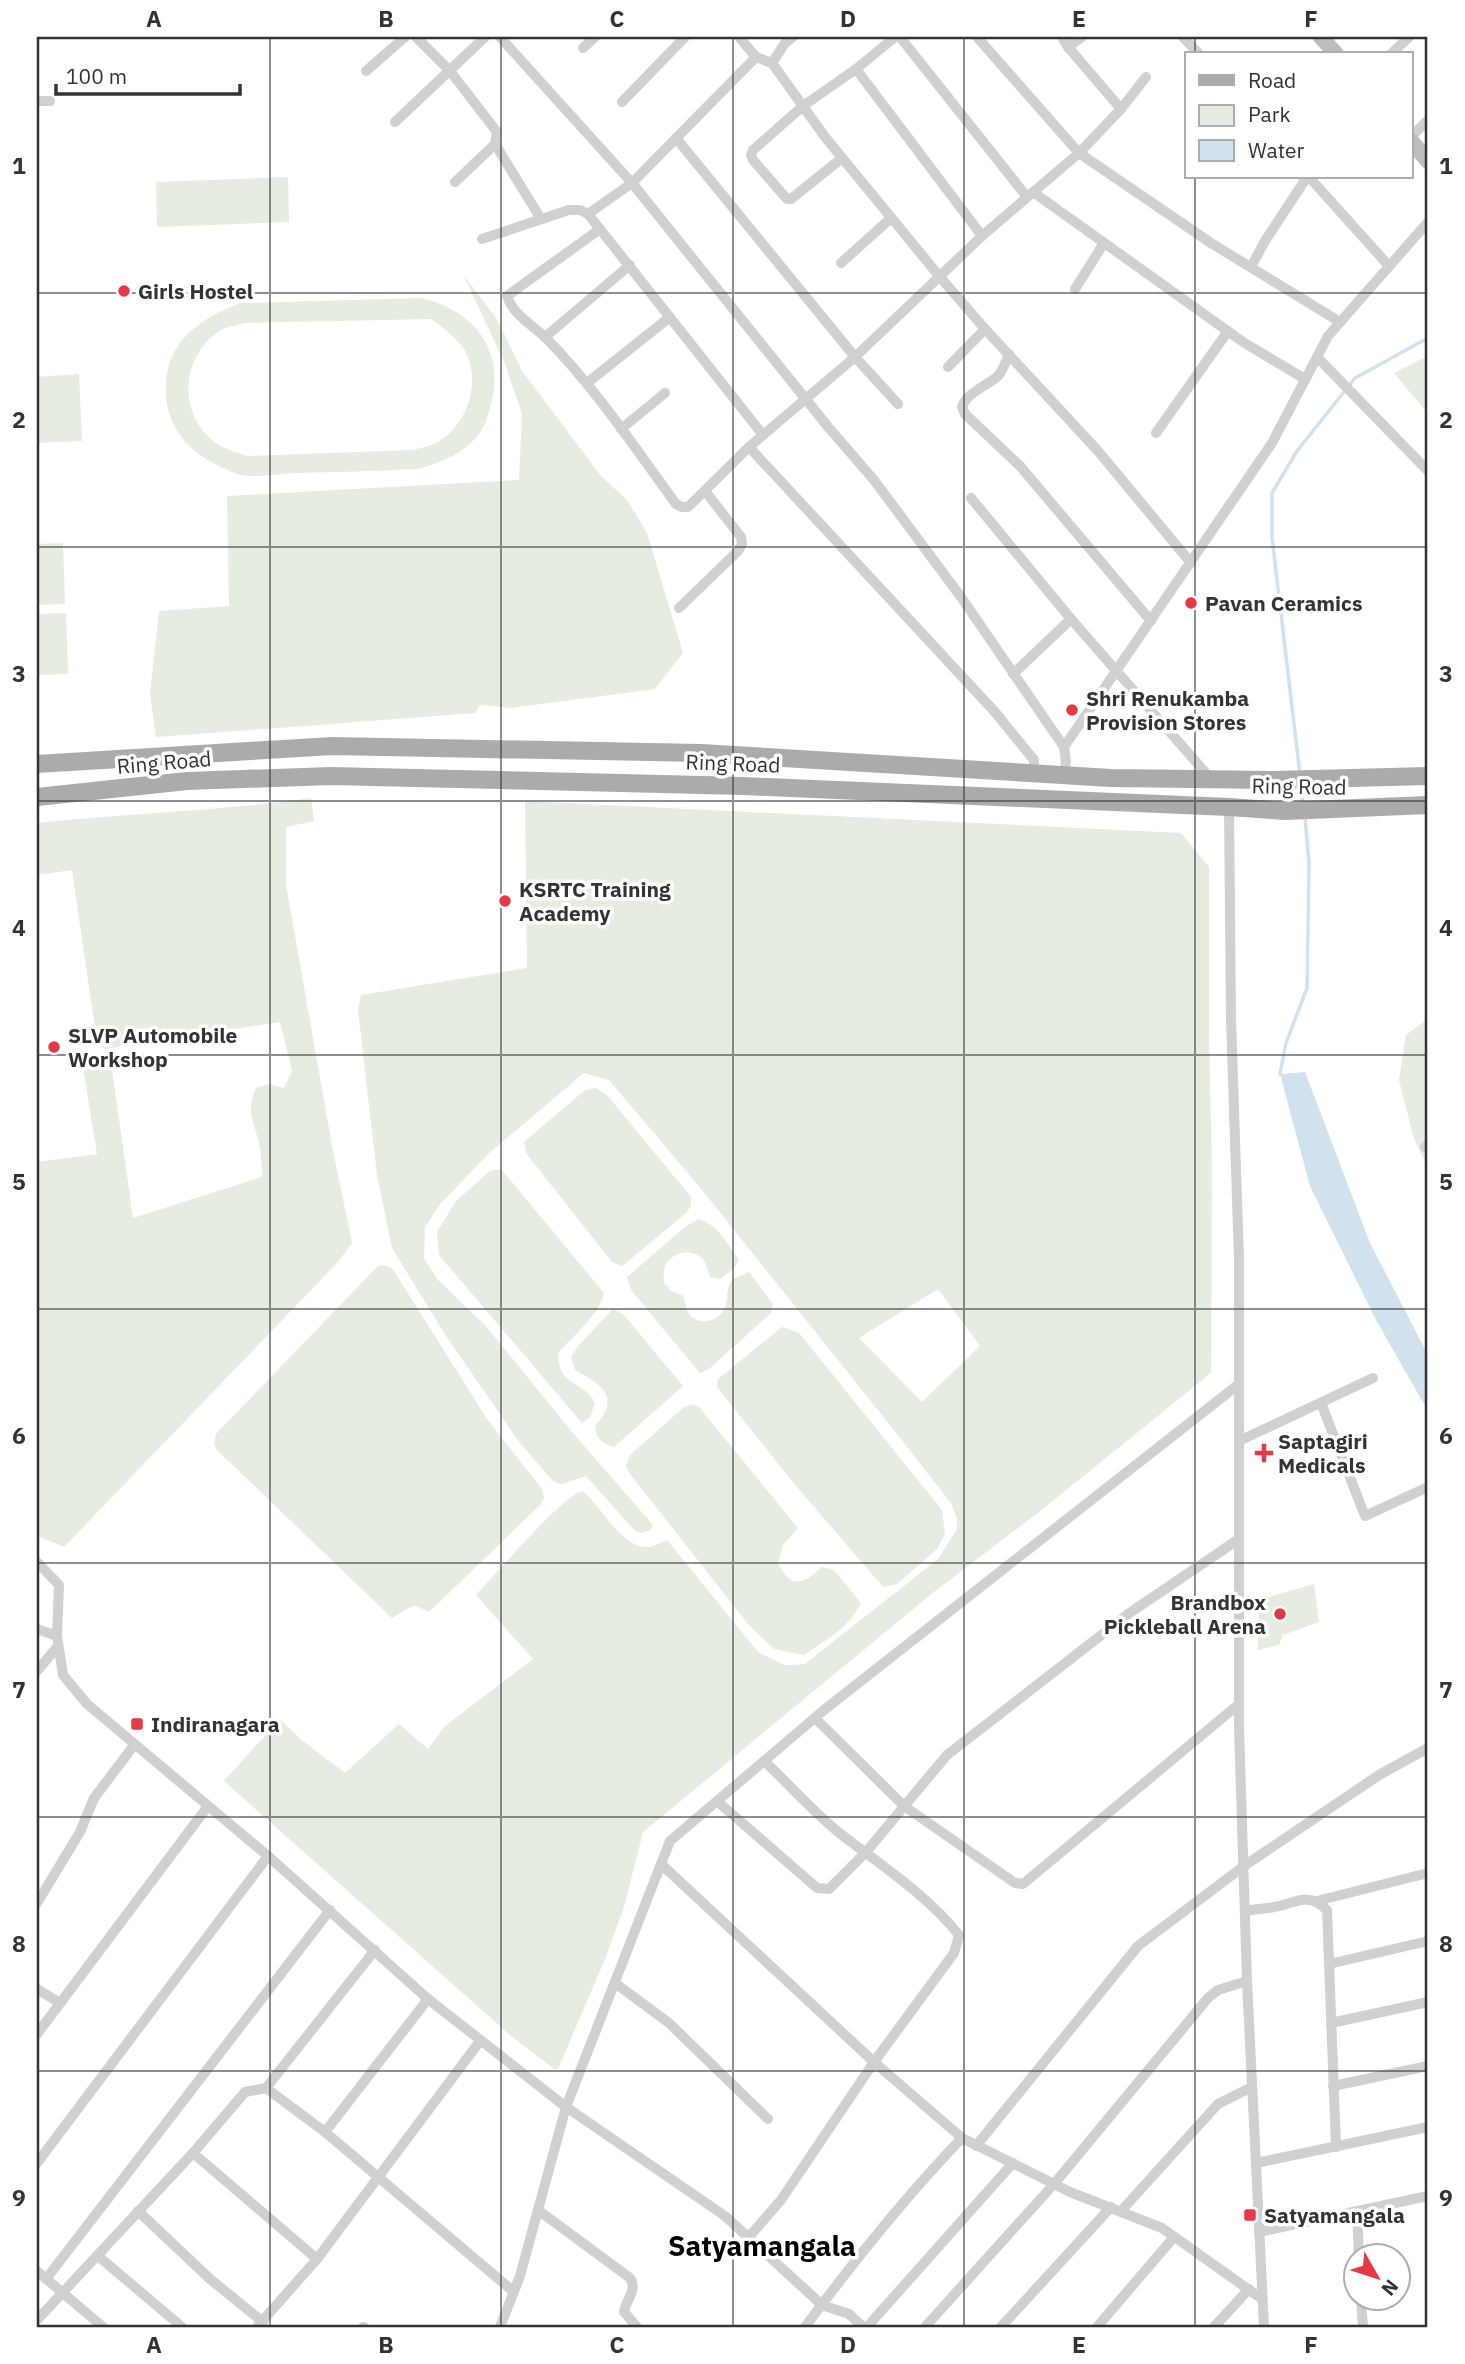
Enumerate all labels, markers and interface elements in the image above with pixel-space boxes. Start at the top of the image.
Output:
text: A [146,3,162,33]
text: B [378,3,394,33]
text: C [610,3,625,33]
text: D [840,3,856,33]
text: E [1072,3,1086,33]
text: F [1304,3,1318,33]
scale bar [56,52,240,96]
legend [1185,52,1412,178]
text: 100 m [66,62,127,90]
text: Road [1248,66,1296,94]
text: Park [1248,100,1291,128]
text: Water [1248,136,1305,164]
text: 1 [12,150,26,180]
text: 1 [1439,150,1453,180]
place label: Girls Hostel [138,277,253,305]
marker: Girls Hostel [116,283,132,299]
text: 2 [12,404,26,434]
text: 2 [1439,404,1453,434]
place label: Pavan Ceramics [1205,589,1363,617]
marker: Pavan Ceramics [1183,595,1199,611]
text: 3 [12,658,26,688]
text: 3 [1439,658,1453,688]
place label: Shri Renukamba Provision Stores [1086,684,1249,736]
marker: Shri Renukamba Provision Stores [1064,702,1080,718]
street label: Ring Road [115,744,213,780]
street label: Ring Road [685,747,781,779]
street label: Ring Road [1251,771,1347,801]
place label: KSRTC Training Academy [519,875,671,927]
marker: KSRTC Training Academy [497,893,513,909]
text: 4 [12,912,26,942]
text: 4 [1439,912,1453,942]
place label: SLVP Automobile Workshop [68,1021,238,1073]
marker: SLVP Automobile Workshop [46,1039,62,1055]
text: 5 [12,1166,26,1196]
text: 5 [1439,1166,1453,1196]
text: 6 [12,1420,26,1450]
text: 6 [1439,1420,1453,1450]
place label: Saptagiri Medicals [1278,1427,1368,1479]
marker: Saptagiri Medicals [1256,1445,1272,1461]
place label: Brandbox Pickleball Arena [1104,1588,1266,1640]
marker: Brandbox Pickleball Arena [1272,1606,1288,1622]
text: 7 [12,1674,26,1704]
text: 7 [1439,1674,1453,1704]
place label: Indiranagara [151,1710,280,1738]
marker: Indiranagara [129,1716,145,1732]
text: 8 [12,1928,26,1958]
text: 8 [1439,1928,1453,1958]
text: 9 [12,2182,26,2212]
text: 9 [1439,2182,1453,2212]
place label: Satyamangala [1264,2201,1405,2229]
marker: Satyamangala [1242,2207,1258,2223]
district label: Satyamangala [668,2227,856,2264]
north arrow [1342,2242,1412,2312]
text: N [1377,2275,1404,2301]
text: A [146,2329,162,2359]
text: B [378,2329,394,2359]
text: C [610,2329,625,2359]
text: D [840,2329,856,2359]
text: E [1072,2329,1086,2359]
text: F [1304,2329,1318,2359]

